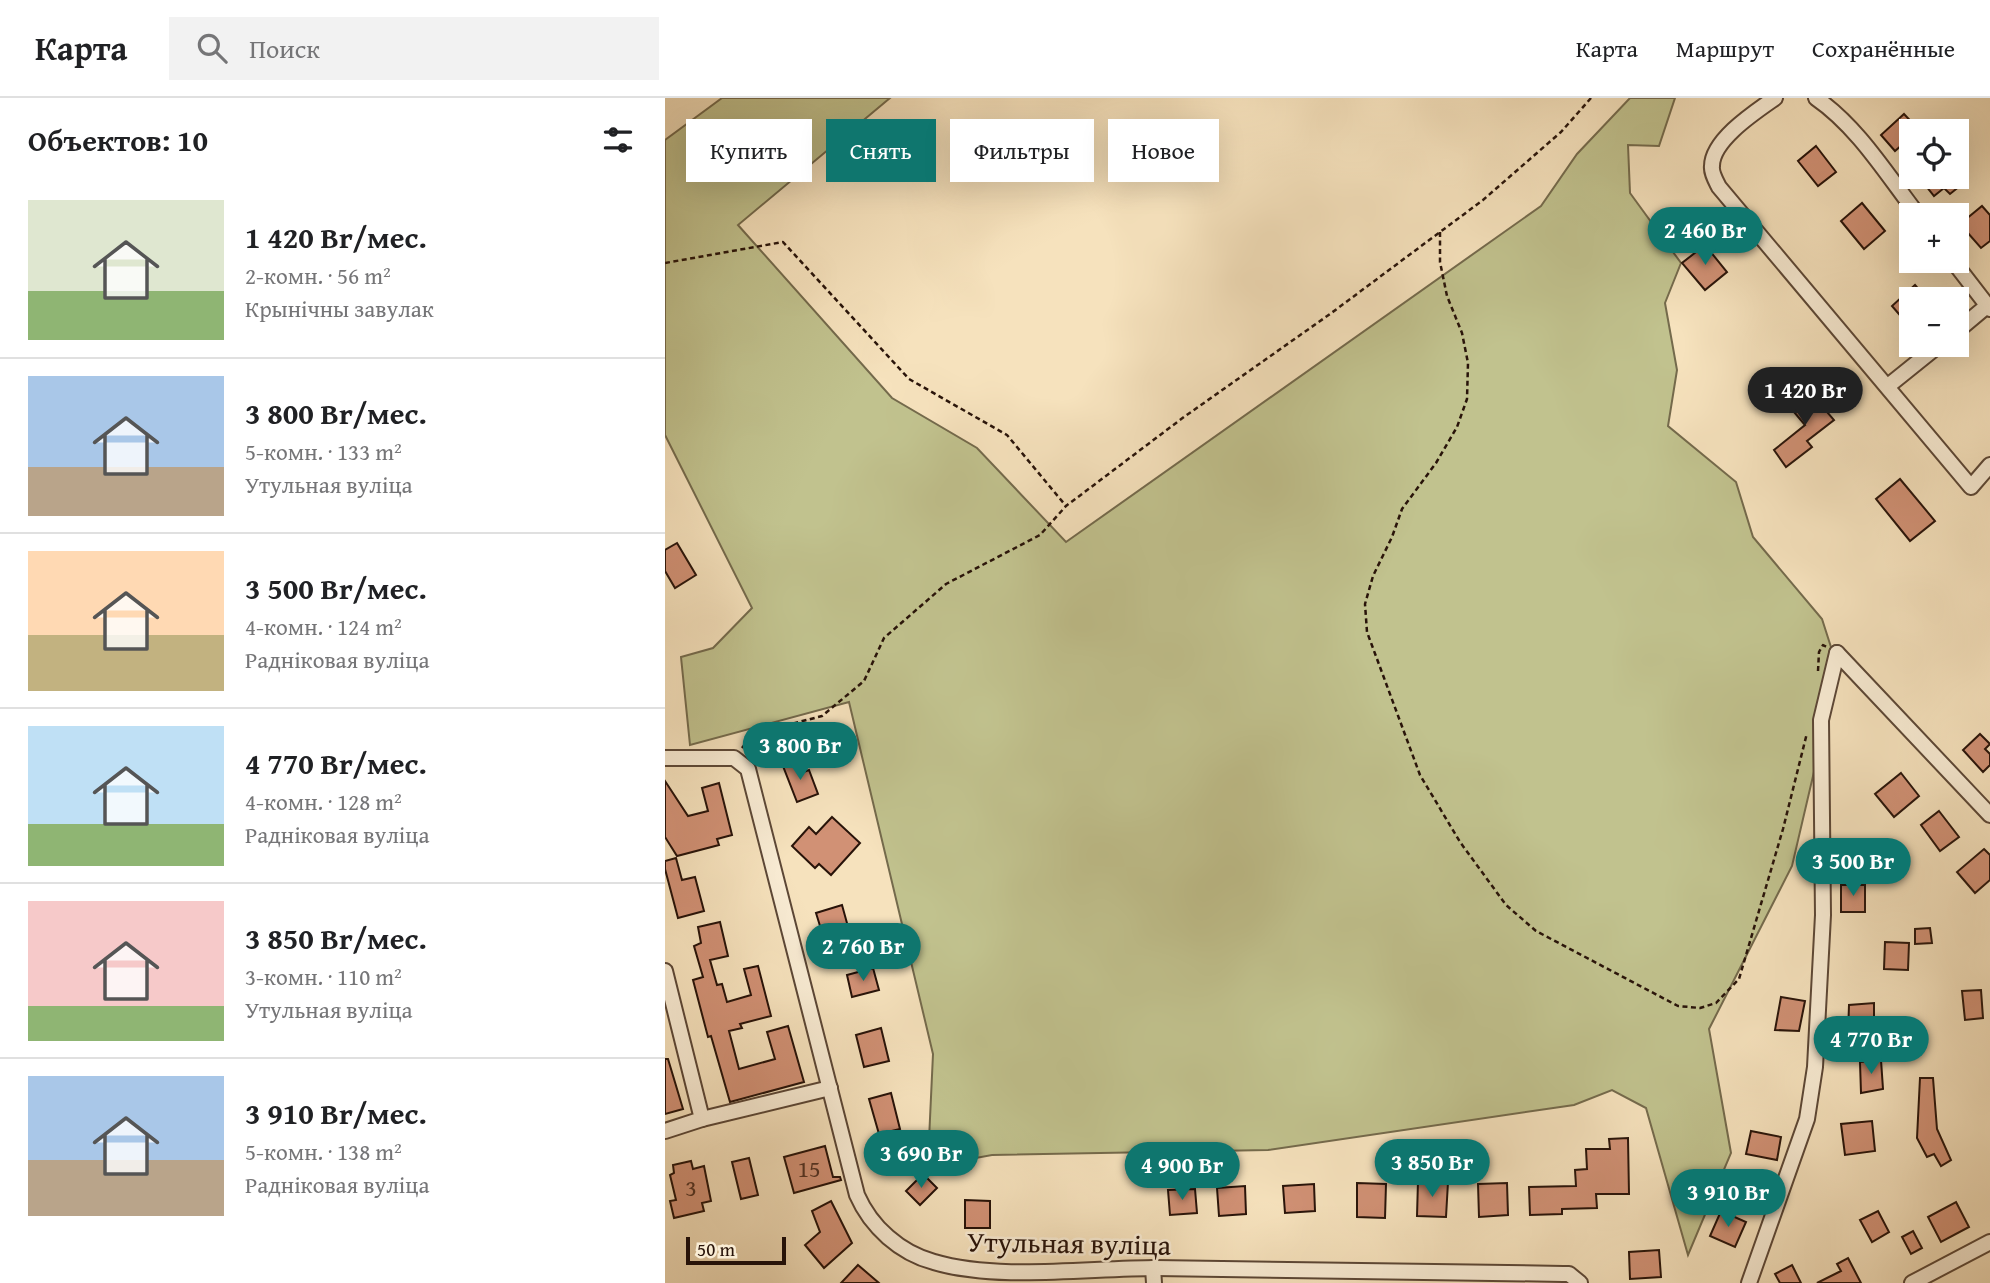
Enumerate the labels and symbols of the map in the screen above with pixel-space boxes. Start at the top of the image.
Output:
pin: 2 460 Br [1633,208,1777,267]
pin: 1 420 Br [1733,368,1877,427]
pin: 3 800 Br [728,722,872,782]
pin: 3 500 Br [1781,838,1925,898]
pin: 2 760 Br [791,924,935,983]
pin: 4 770 Br [1799,1016,1943,1076]
pin: 3 690 Br [849,1130,993,1190]
pin: 3 850 Br [1360,1140,1504,1199]
pin: 4 900 Br [1110,1142,1254,1202]
house number: 15 [797,1151,821,1186]
house number: 3 [685,1170,697,1205]
pin: 3 910 Br [1656,1170,1800,1229]
street label: Утульная вуліца [967,1220,1172,1265]
scale bar [686,1234,786,1266]

